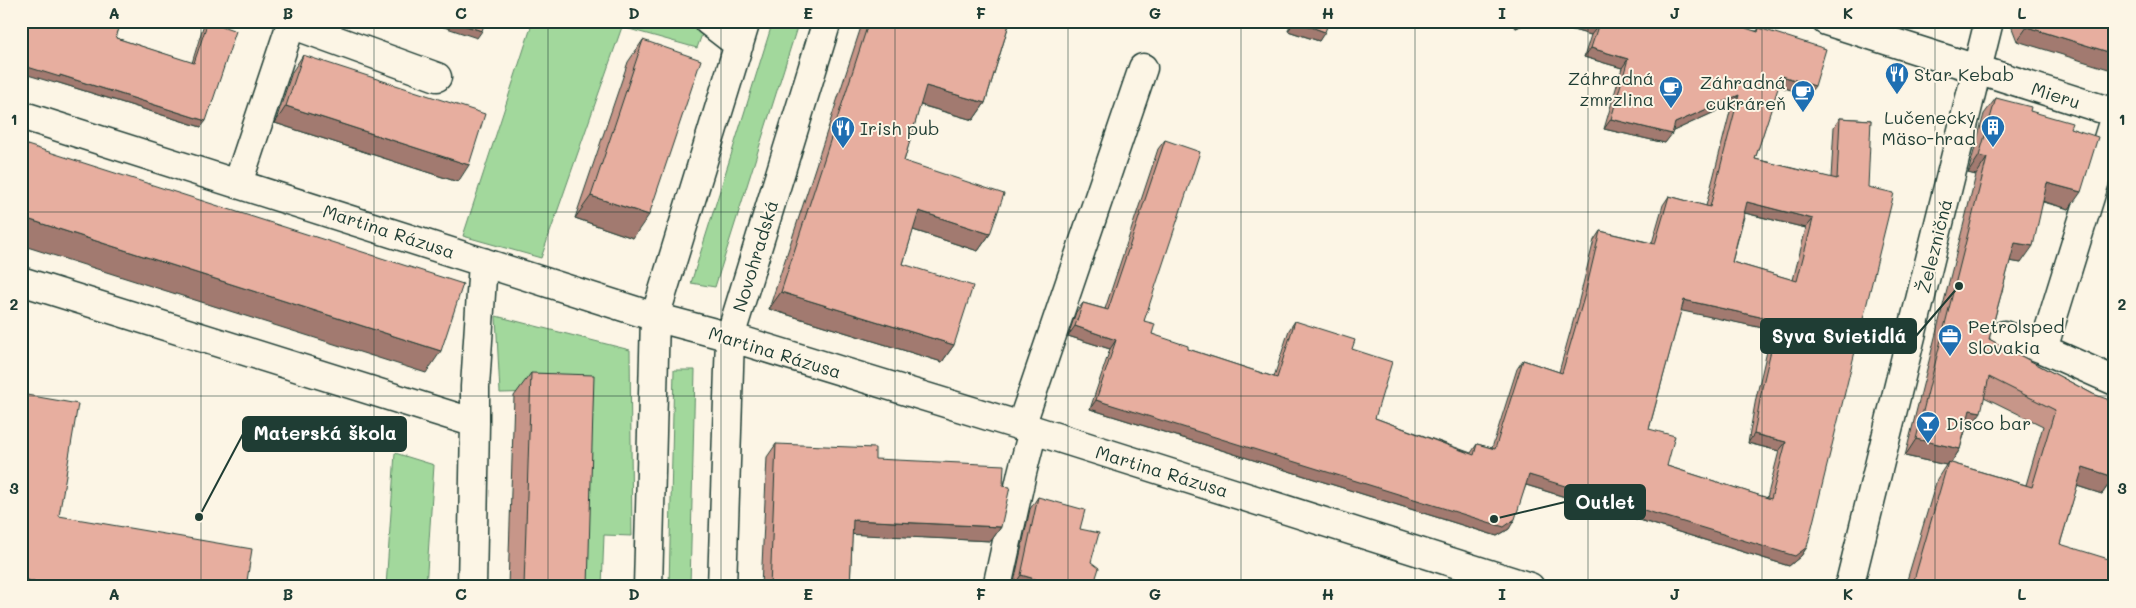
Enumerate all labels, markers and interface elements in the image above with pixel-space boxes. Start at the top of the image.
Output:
text: A [108,2,120,23]
text: B [283,2,293,23]
text: C [455,2,467,23]
text: D [628,2,640,23]
text: E [803,2,813,23]
text: F [976,2,986,23]
text: G [1149,2,1161,23]
text: H [1322,2,1334,23]
text: I [1498,2,1506,23]
text: J [1670,2,1680,23]
text: K [1843,2,1853,23]
text: L [2017,2,2027,23]
restaurant icon: Star Kebab [1884,61,1910,95]
place label: Star Kebab [1914,62,2014,86]
place label: Záhradná zmrzlina [1568,66,1654,111]
place label: Záhradná cukráreň [1700,70,1786,115]
cafe icon: Záhradná zmrzlina [1658,75,1684,109]
street label: Mieru [2029,76,2083,114]
cafe icon: Záhradná cukráreň [1790,79,1816,113]
place label: Lučenecký Mäso-hrad [1882,105,1976,150]
text: 1 [10,108,18,129]
text: 1 [2118,108,2126,129]
building icon: Lučenecký Mäso-hrad [1980,114,2006,148]
restaurant icon: Irish pub [830,115,856,149]
place label: Irish pub [860,116,940,140]
street label: Železničná [1911,196,1957,296]
street label: Novohradská [727,197,783,315]
street label: Martina Rázusa [320,198,458,264]
text: 2 [10,293,19,314]
text: 2 [2118,293,2127,314]
place label: Petrolsped Slovakia [1968,314,2065,359]
callout: Syva Svietidlá [1761,319,1916,353]
street label: Martina Rázusa [706,320,844,384]
text: Syva Svietidlá [1772,323,1906,348]
office icon: Petrolsped Slovakia [1937,323,1963,357]
bar icon: Disco bar [1915,410,1941,444]
place label: Disco bar [1946,411,2031,435]
callout: Materská škola [243,417,406,451]
text: Materská škola [253,420,397,445]
street label: Martina Rázusa [1093,439,1231,503]
text: 3 [9,477,19,498]
text: 3 [2117,477,2127,498]
callout: Outlet [1565,485,1645,519]
text: Outlet [1575,489,1635,514]
text: A [108,583,120,604]
text: B [283,583,293,604]
text: C [455,583,467,604]
text: D [628,583,640,604]
text: E [803,583,813,604]
text: F [976,583,986,604]
text: G [1149,583,1161,604]
text: H [1322,583,1334,604]
text: I [1498,583,1506,604]
text: J [1670,583,1680,604]
text: K [1843,583,1853,604]
text: L [2017,583,2027,604]

